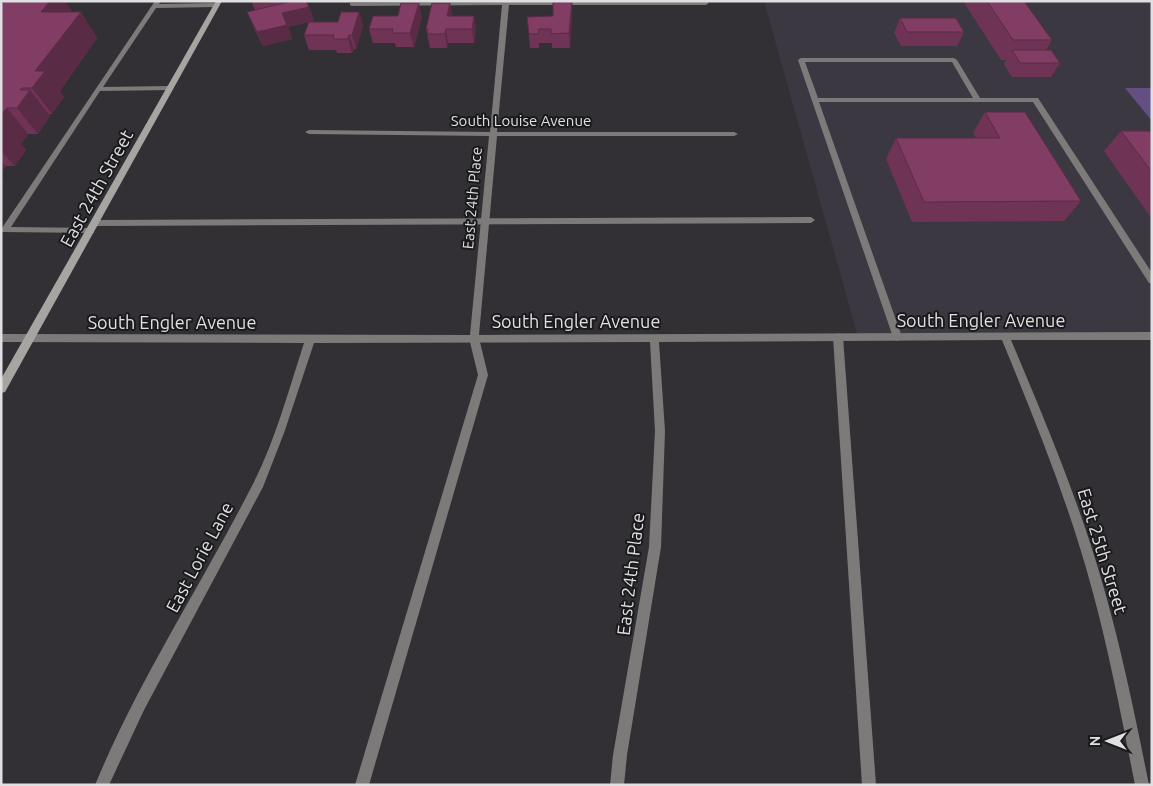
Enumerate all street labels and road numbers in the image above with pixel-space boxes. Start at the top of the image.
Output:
street label: South Louise Avenue [451,112,591,129]
street label: East 24th Street [56,126,136,250]
street label: East 24th Place [459,146,485,250]
street label: South Engler Avenue [897,310,1065,330]
street label: South Engler Avenue [492,311,660,331]
street label: South Engler Avenue [88,312,256,332]
street label: East 25th Street [1074,486,1132,616]
street label: East Lorie Lane [162,498,236,616]
street label: East 24th Place [613,512,647,636]

